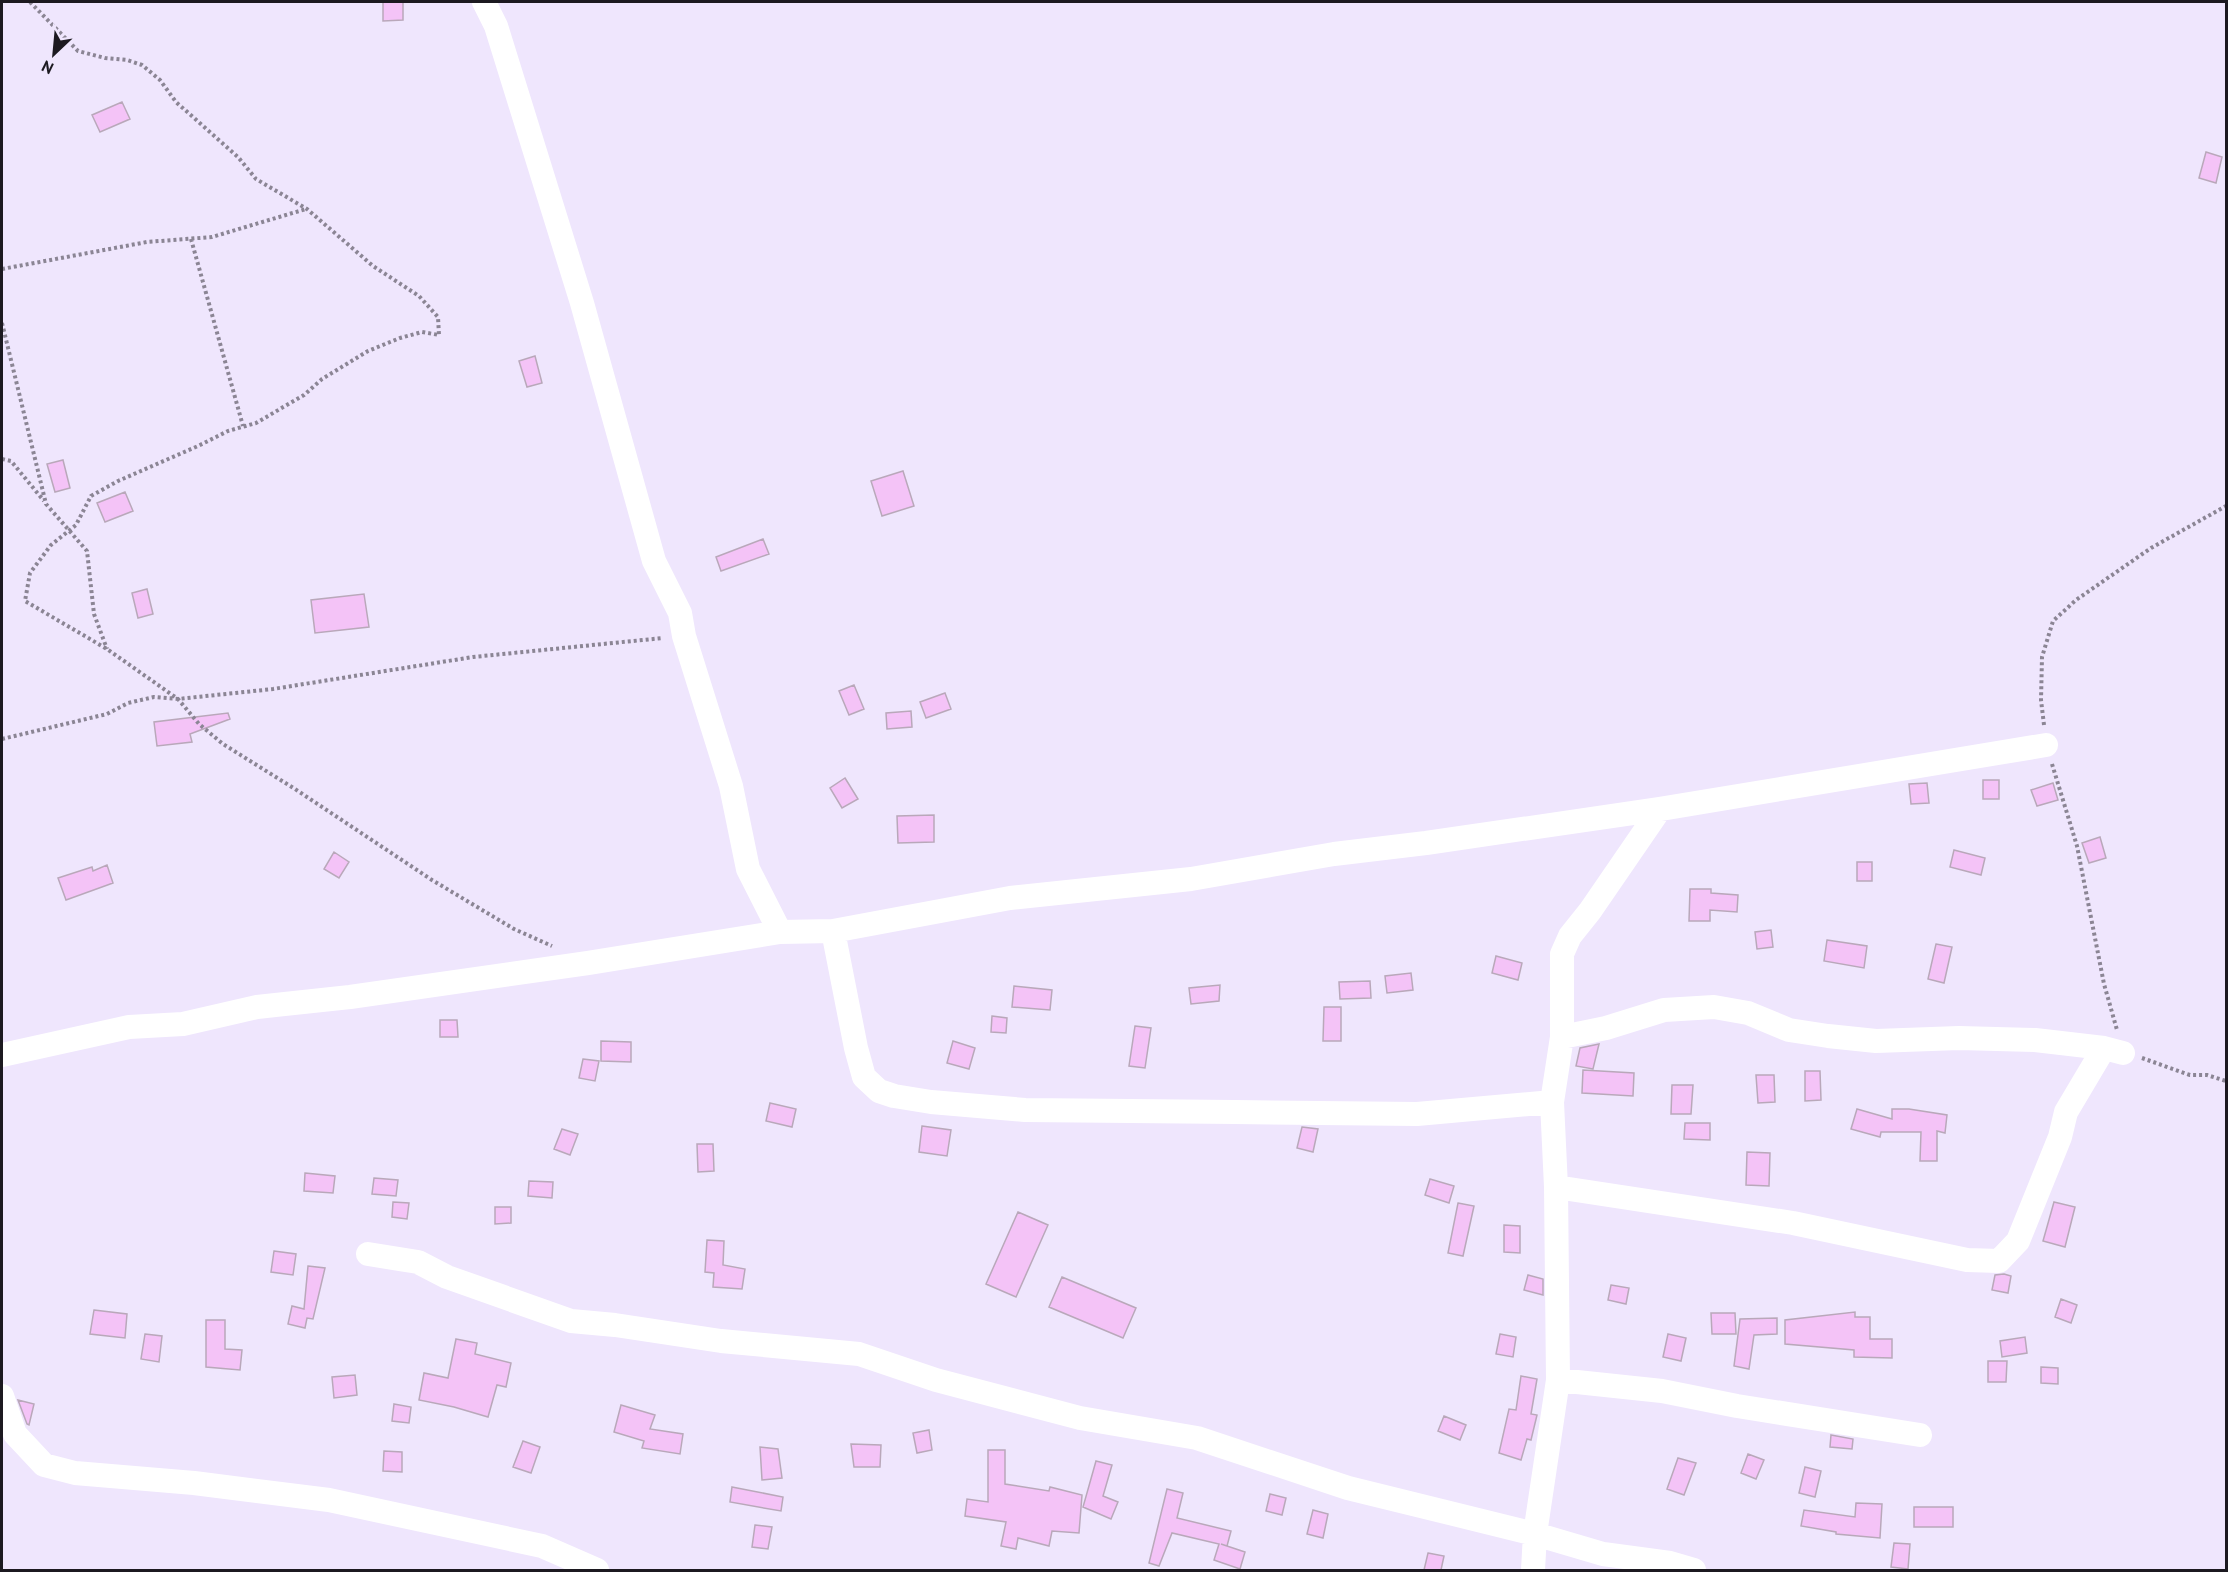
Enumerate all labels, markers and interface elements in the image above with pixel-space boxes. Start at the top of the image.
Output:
north arrow [24,24,84,84]
text: N [38,56,57,79]

